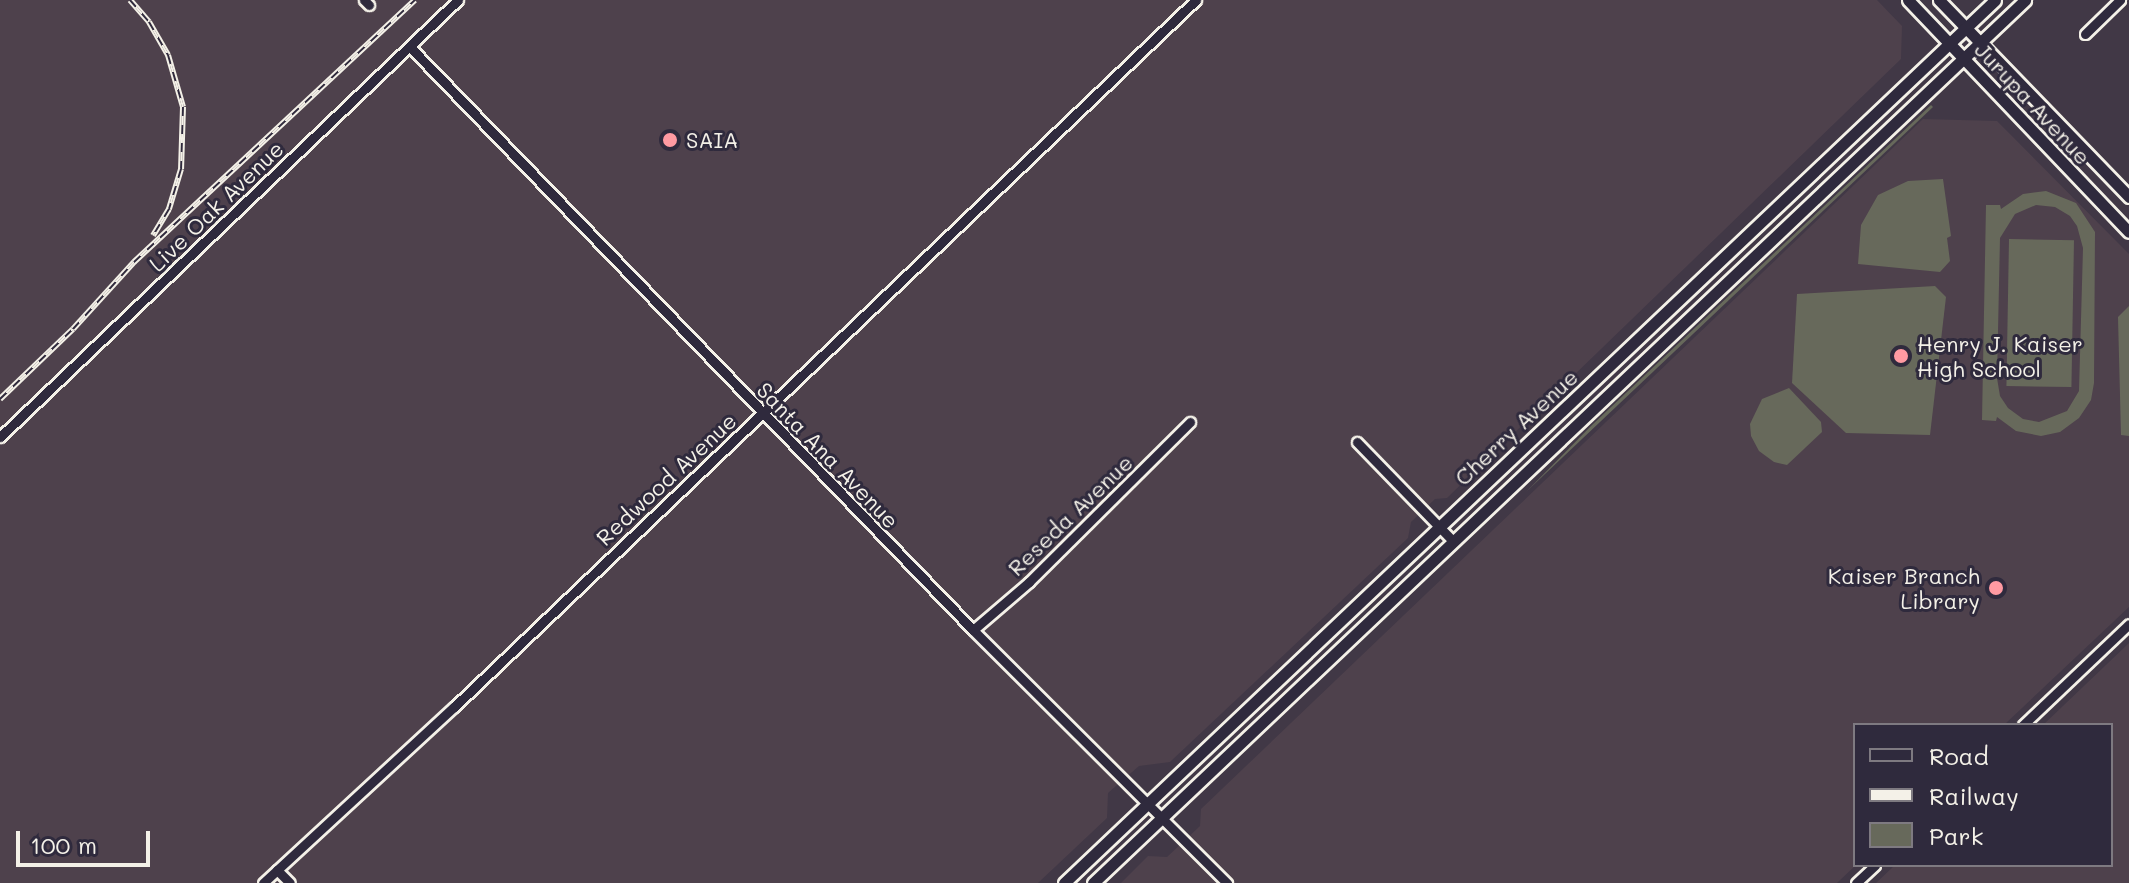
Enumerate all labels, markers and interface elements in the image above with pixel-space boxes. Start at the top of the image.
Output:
street label: Jurupa Avenue [1970,36,2096,170]
place label: SAIA [686,127,738,153]
marker: SAIA [661,131,679,149]
street label: Live Oak Avenue [143,135,289,277]
place label: Henry J. Kaiser High School [1917,330,2083,382]
marker: Henry J. Kaiser High School [1892,347,1910,365]
street label: Cherry Avenue [1449,363,1583,491]
street label: Santa Ana Avenue [751,376,905,534]
street label: Redwood Avenue [590,407,742,551]
street label: Reseda Avenue [1002,449,1138,581]
place label: Kaiser Branch Library [1828,562,1980,614]
marker: Kaiser Branch Library [1987,579,2005,597]
legend [1853,723,2113,867]
text: Road [1929,740,1989,771]
text: Railway [1929,780,2019,811]
scale bar [20,815,154,865]
text: Park [1929,820,1983,851]
text: 100 m [30,829,97,860]

